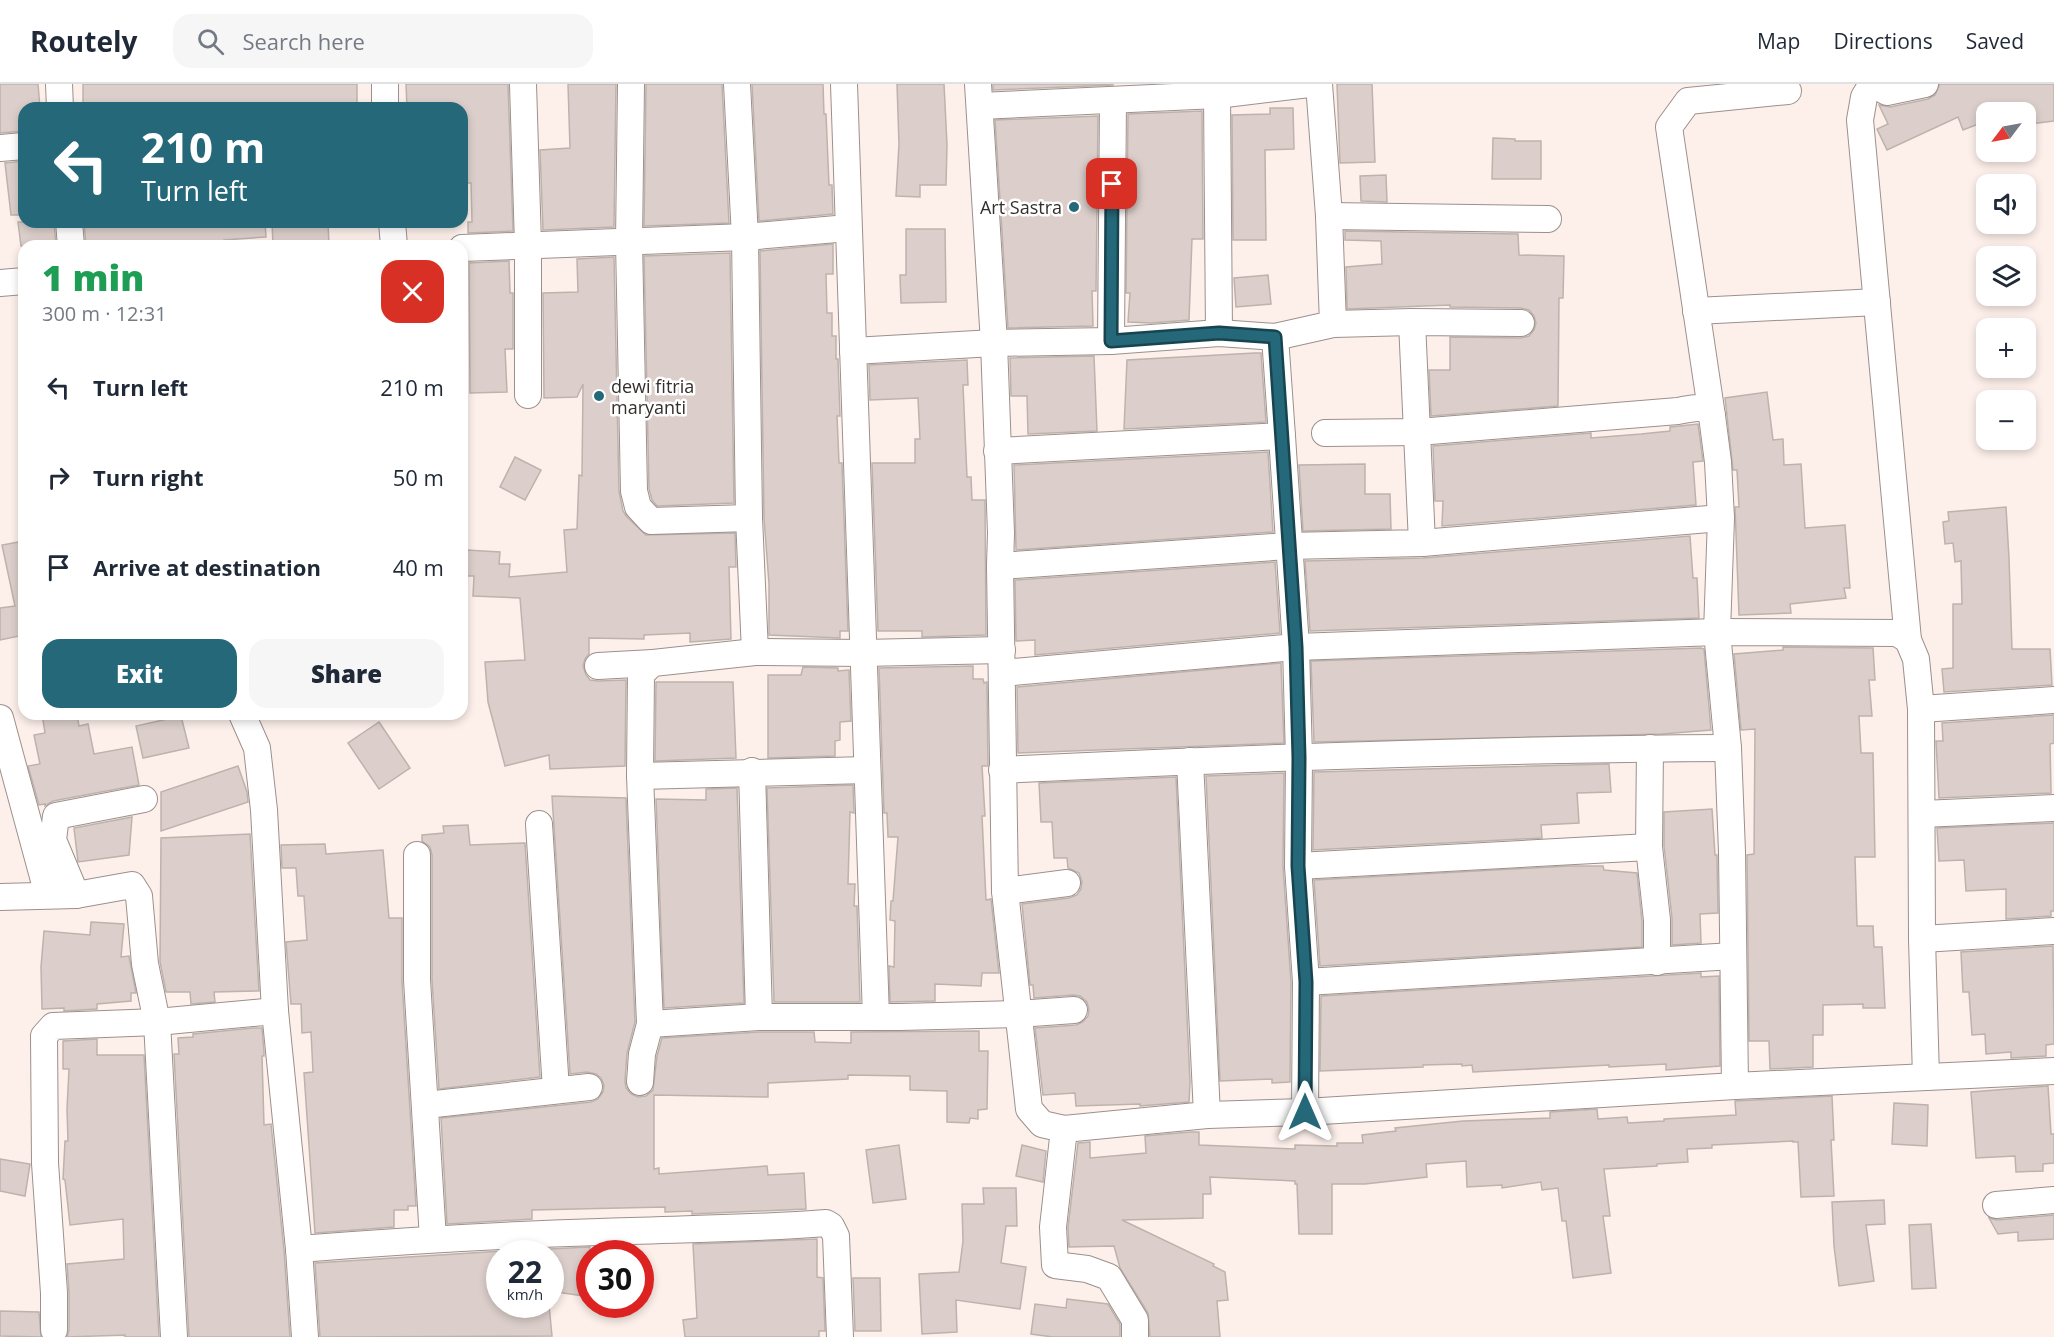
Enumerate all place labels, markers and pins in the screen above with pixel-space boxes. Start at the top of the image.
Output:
pin [1086,158,1137,209]
place label: Art Sastra [980,195,1062,219]
marker: Art Sastra [1067,200,1081,214]
place label: dewi fitria maryanti [611,374,694,419]
marker: dewi fitria maryanti [592,389,606,403]

